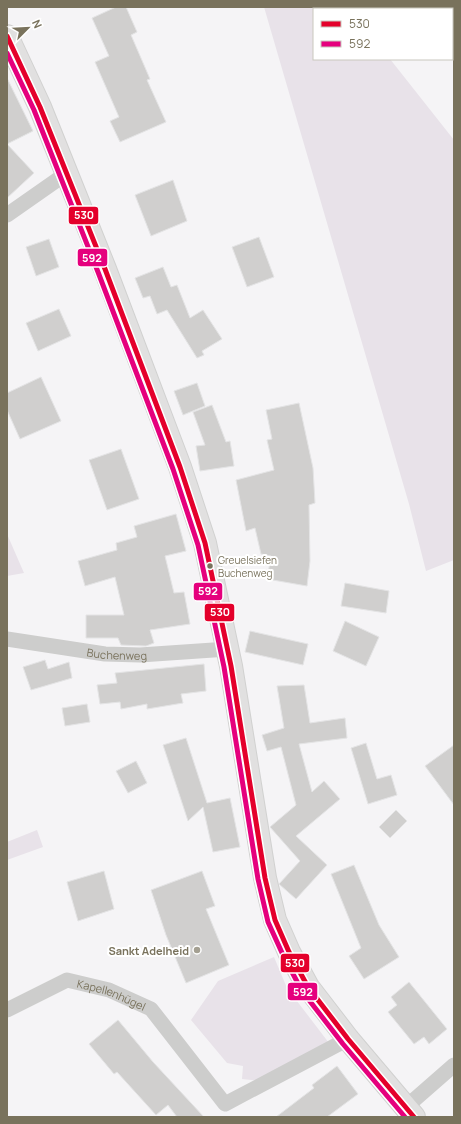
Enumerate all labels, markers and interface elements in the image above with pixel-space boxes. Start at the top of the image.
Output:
north arrow [8,8,48,48]
legend [313,8,453,60]
text: 530 [349,15,370,32]
text: N [29,17,46,30]
text: 592 [349,35,370,52]
line badge: 530 [68,206,99,225]
text: 530 [74,207,94,222]
line badge: 592 [77,248,108,267]
text: 592 [82,250,102,265]
place label: Greuelsiefen Buchenweg [218,553,277,580]
marker: Greuelsiefen Buchenweg [205,561,215,571]
line badge: 592 [193,582,223,601]
text: 592 [198,583,218,598]
line badge: 530 [204,603,235,622]
text: 530 [210,604,230,619]
street label: Buchenweg [86,644,147,663]
place label: Sankt Adelheid [108,943,189,958]
marker: Sankt Adelheid [192,945,202,955]
line badge: 530 [280,953,310,973]
text: 530 [285,955,305,970]
street label: Kapellenhügel [76,975,148,1013]
line badge: 592 [287,982,318,1001]
text: 592 [293,984,313,999]

